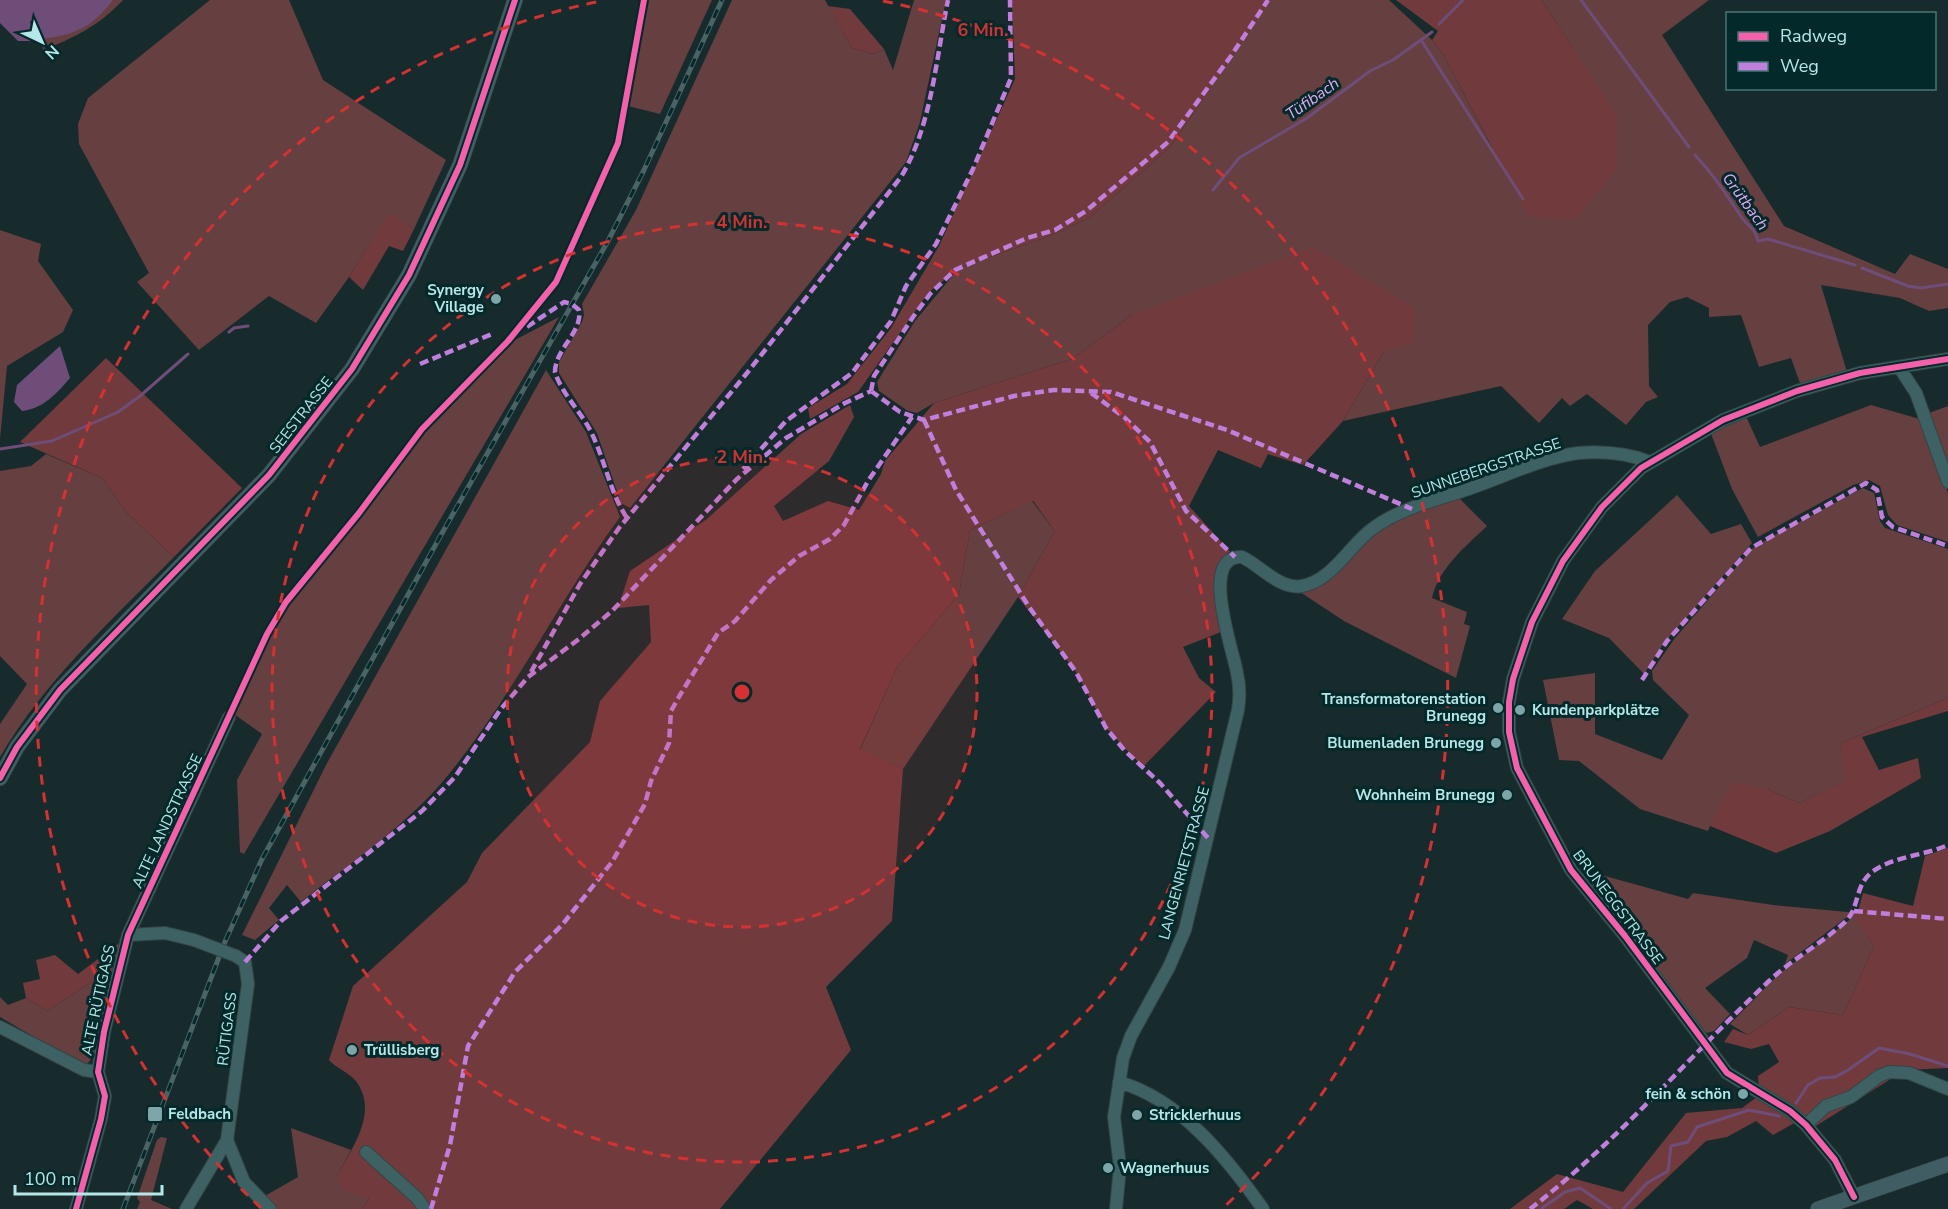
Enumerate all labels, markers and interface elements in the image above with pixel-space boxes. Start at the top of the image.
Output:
north arrow [12,12,72,72]
legend [1726,12,1936,90]
text: 6 Min. [958,18,1008,42]
text: Radweg [1780,24,1847,48]
text: N [40,40,64,64]
text: Weg [1780,54,1819,78]
water label: Tüfibach [1281,72,1344,125]
water label: Grütbach [1717,168,1774,235]
text: 4 Min. [717,210,767,234]
place label: Synergy Village [427,280,484,317]
marker: Synergy Village [489,292,503,306]
street label: SEESTRASSE [265,372,337,458]
street label: SUNNEBERGSTRASSE [1409,433,1563,503]
text: 2 Min. [717,445,767,469]
centre of rings [732,682,752,702]
place label: Transformatorenstation Brunegg [1321,689,1486,726]
place label: Kundenparkplätze [1532,700,1659,720]
marker: Transformatorenstation Brunegg [1491,701,1505,715]
marker: Kundenparkplätze [1513,703,1527,717]
place label: Blumenladen Brunegg [1327,733,1484,753]
marker: Blumenladen Brunegg [1489,736,1503,750]
street label: ALTE LANDSTRASSE [127,751,207,891]
street label: LANGENRIETSTRASSE [1154,784,1214,942]
place label: Wohnheim Brunegg [1355,785,1495,805]
marker: Wohnheim Brunegg [1500,788,1514,802]
street label: BRUNEGGSTRASSE [1568,846,1668,968]
street label: ALTE RÜTIGASS [76,943,120,1057]
street label: RÜTIGASS [213,991,241,1067]
place label: Trüllisberg [364,1040,439,1060]
marker: Trüllisberg [345,1043,359,1057]
place label: fein & schön [1645,1084,1731,1104]
marker: fein & schön [1736,1087,1750,1101]
place label: Feldbach [168,1104,231,1124]
marker: Feldbach [146,1105,164,1123]
place label: Stricklerhuus [1149,1105,1241,1125]
marker: Stricklerhuus [1130,1108,1144,1122]
scale bar [15,1158,162,1196]
place label: Wagnerhuus [1120,1158,1209,1178]
marker: Wagnerhuus [1101,1161,1115,1175]
text: 100 m [24,1167,76,1191]

